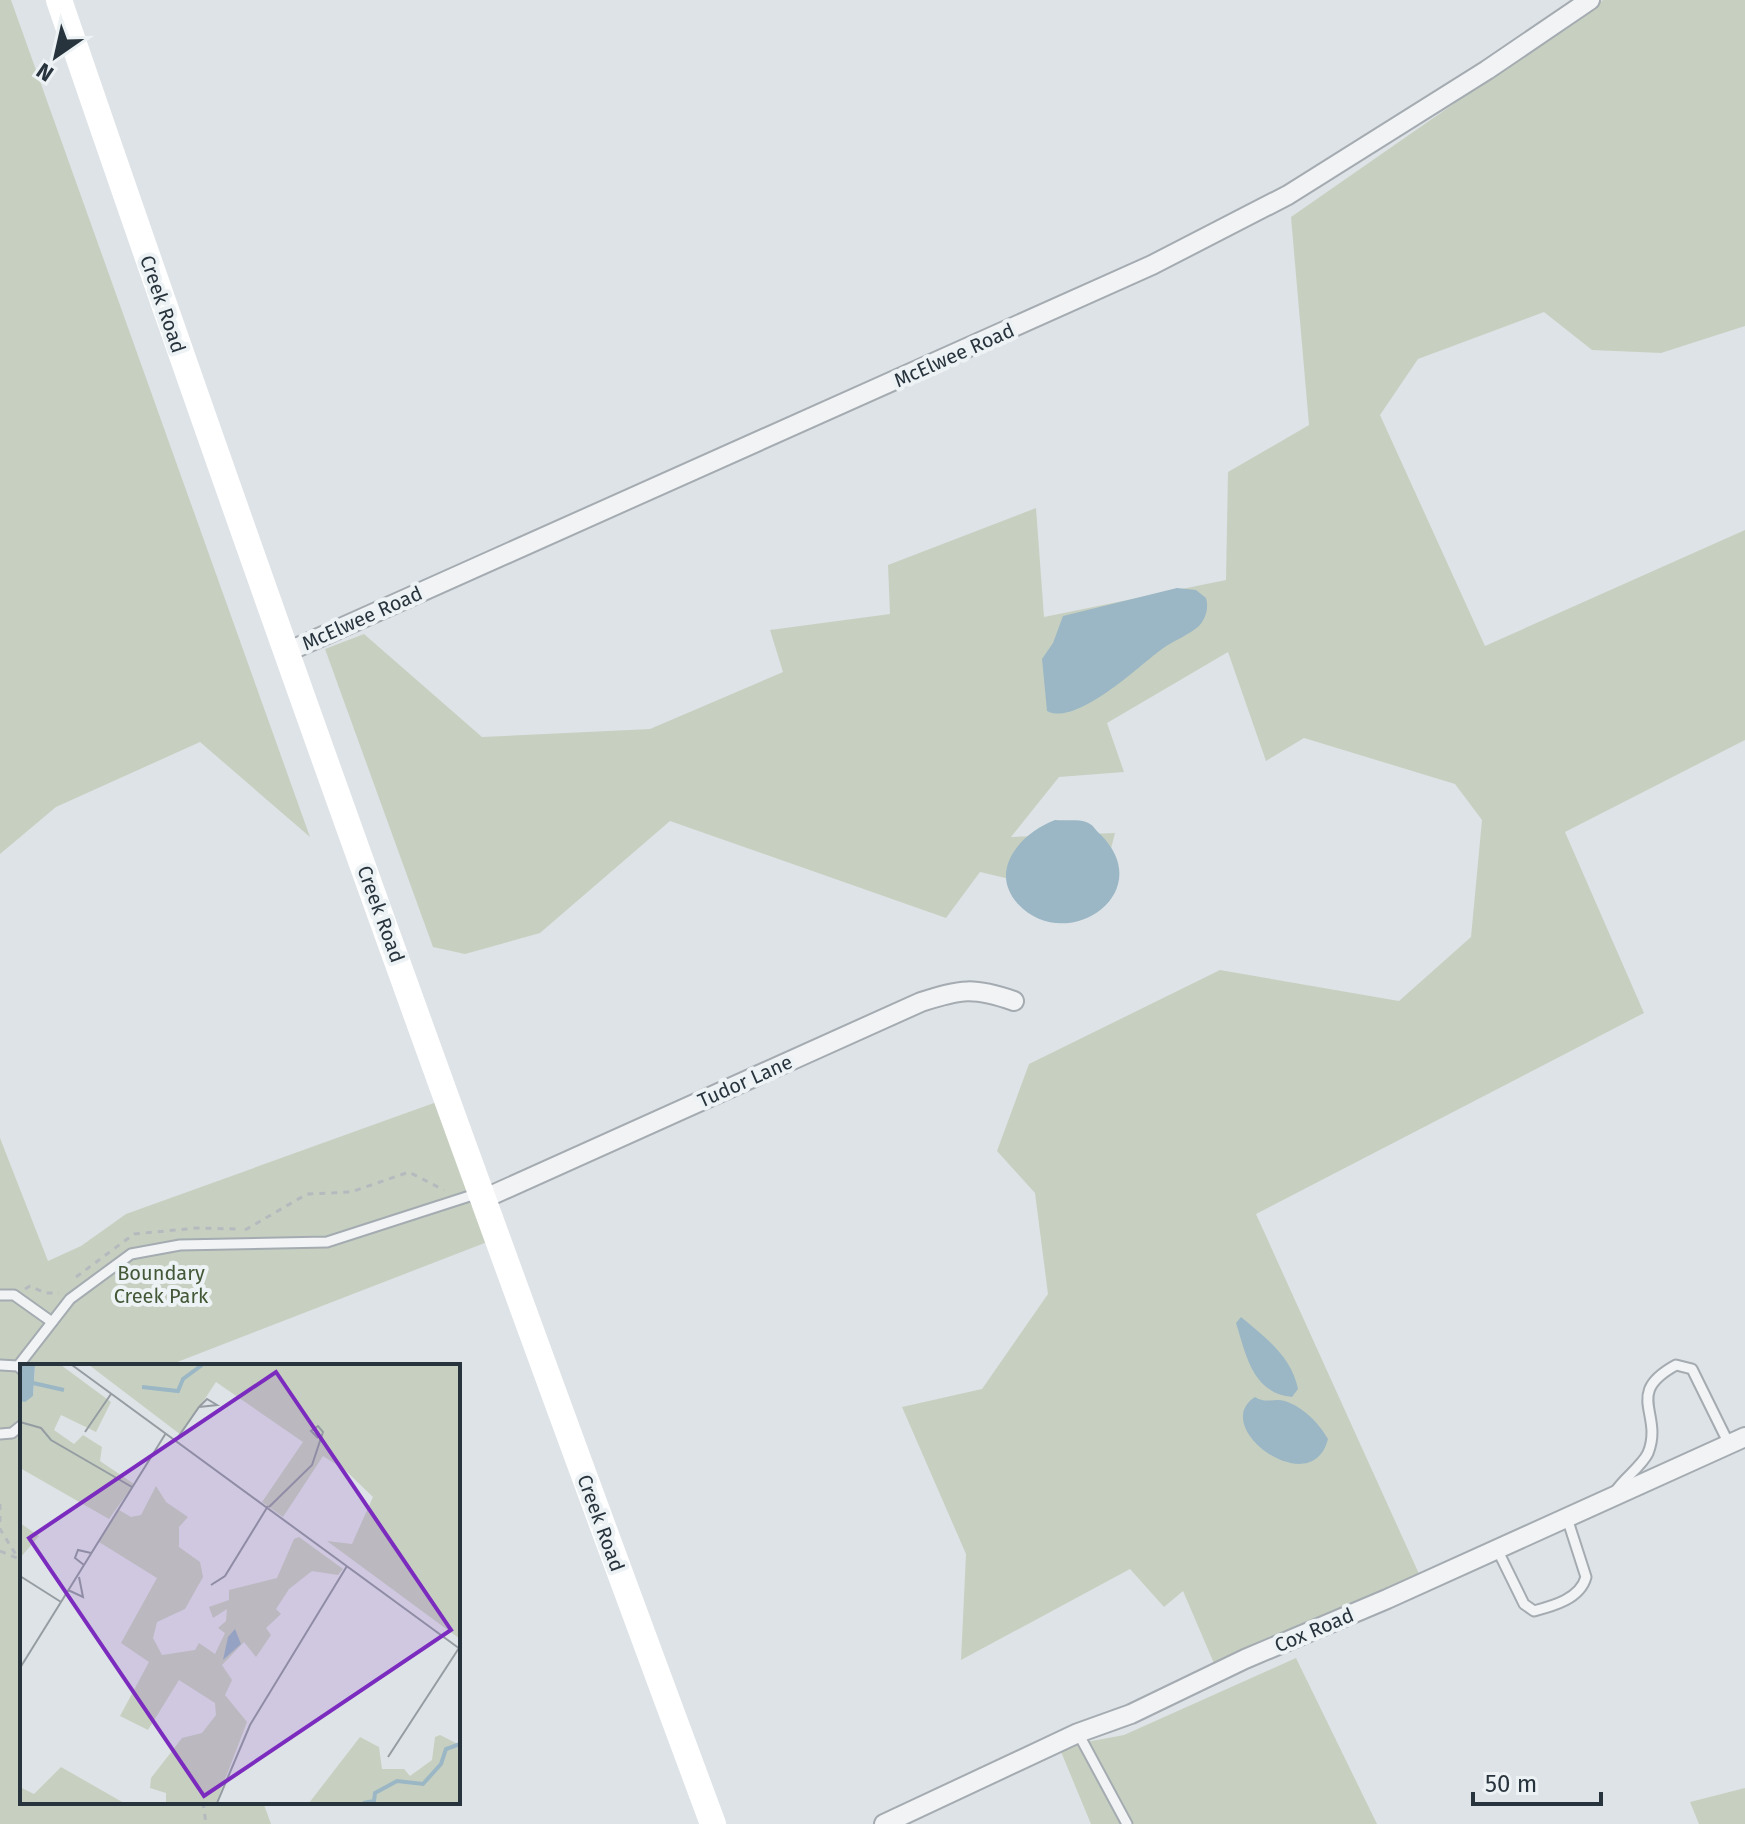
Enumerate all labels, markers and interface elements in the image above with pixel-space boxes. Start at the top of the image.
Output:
north arrow [16,16,96,96]
text: N [31,57,59,87]
street label: Creek Road [135,252,191,356]
street label: McElwee Road [890,318,1018,392]
street label: McElwee Road [298,581,426,655]
street label: Creek Road [352,862,410,966]
street label: Tudor Lane [694,1049,796,1113]
park label: Boundary Creek Park [114,1261,209,1308]
inset map [20,1364,460,1804]
street label: Creek Road [572,1471,630,1575]
street label: Cox Road [1271,1603,1357,1657]
scale bar [1473,1756,1601,1806]
text: 50 m [1485,1770,1537,1798]

